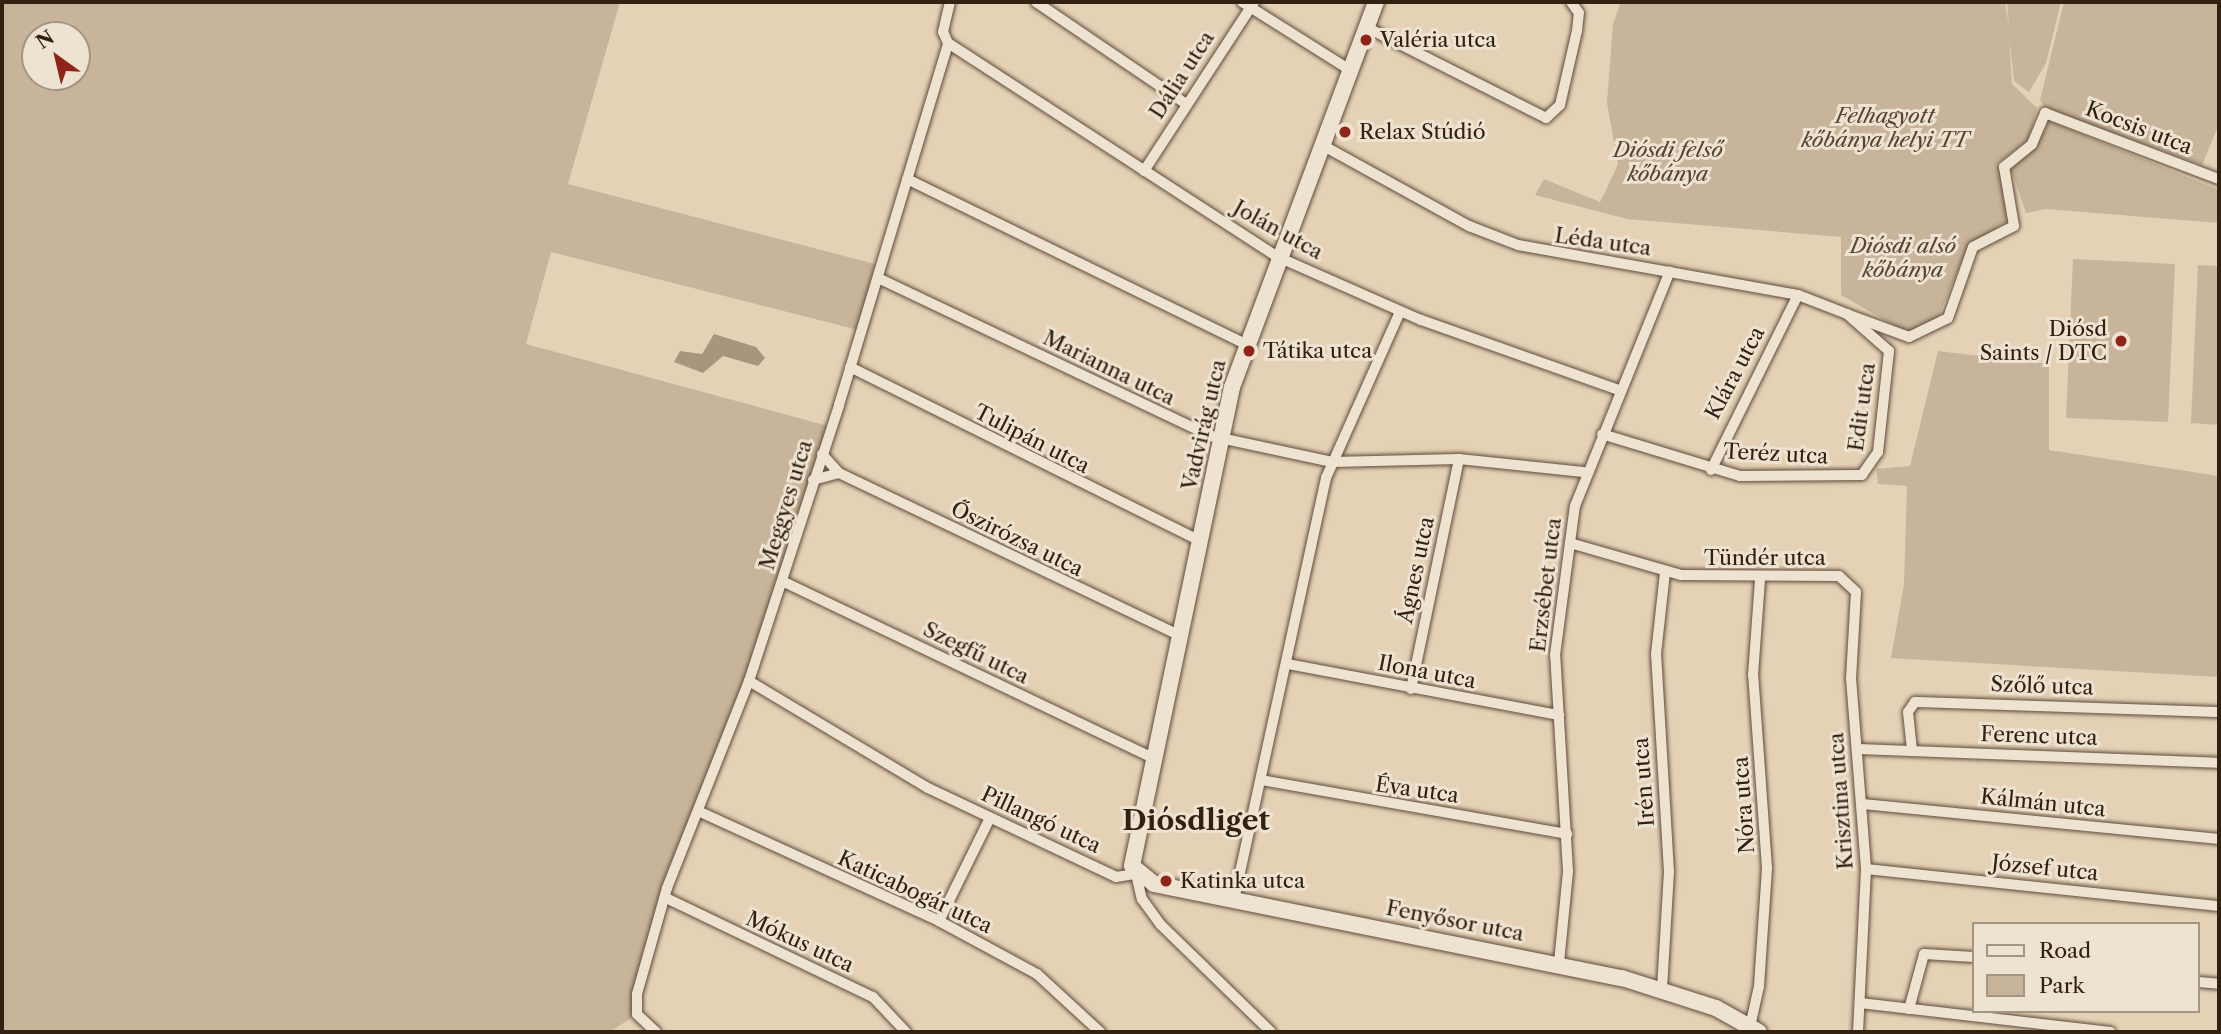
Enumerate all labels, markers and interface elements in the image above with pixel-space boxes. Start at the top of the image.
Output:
north arrow [21,21,91,91]
text: N [32,26,58,54]
street label: Dália utca [1144,26,1220,124]
place label: Valéria utca [1380,27,1497,53]
marker: Valéria utca [1358,32,1374,48]
street label: Kocsis utca [2082,96,2196,160]
park label: Felhagyott kőbánya helyi TT [1802,103,1968,153]
place label: Relax Stúdió [1359,119,1486,145]
marker: Relax Stúdió [1337,124,1353,140]
park label: Diósdi felső kőbánya [1613,137,1723,187]
street label: Jolán utca [1229,195,1327,265]
street label: Léda utca [1553,223,1653,261]
park label: Diósdi alsó kőbánya [1850,233,1956,283]
place label: Diósd Saints / DTC [1980,316,2107,366]
street label: Klára utca [1700,322,1770,424]
street label: Marianna utca [1039,325,1179,411]
marker: Diósd Saints / DTC [2113,333,2129,349]
place label: Tátika utca [1263,338,1372,364]
marker: Tátika utca [1241,343,1257,359]
street label: Vadvirág utca [1177,357,1231,493]
street label: Edit utca [1843,361,1881,453]
street label: Tulipán utca [970,399,1094,479]
street label: Meggyes utca [754,437,818,573]
street label: Teréz utca [1723,439,1829,469]
street label: Őszirózsa utca [947,496,1087,582]
street label: Ágnes utca [1392,514,1440,626]
street label: Erzsébet utca [1525,516,1567,654]
street label: Tündér utca [1704,545,1826,571]
street label: Szegfű utca [919,617,1033,689]
street label: Ilona utca [1376,650,1478,694]
street label: Szőlő utca [1990,672,2094,700]
street label: Ferenc utca [1980,721,2098,751]
street label: Krisztina utca [1824,731,1858,871]
street label: Irén utca [1628,737,1660,827]
street label: Nóra utca [1728,755,1760,855]
street label: Éva utca [1373,772,1461,808]
street label: Pillangó utca [977,781,1105,859]
street label: Kálmán utca [1979,784,2107,822]
district label: Diósdliget [1122,803,1270,837]
street label: Katicabogár utca [834,845,996,939]
street label: József utca [1990,850,2100,886]
place label: Katinka utca [1180,868,1305,894]
marker: Katinka utca [1158,873,1174,889]
street label: Fenyősor utca [1384,895,1526,947]
street label: Mókus utca [742,906,858,978]
legend [1972,922,2200,1013]
text: Road [2039,938,2091,963]
text: Park [2039,973,2085,998]

